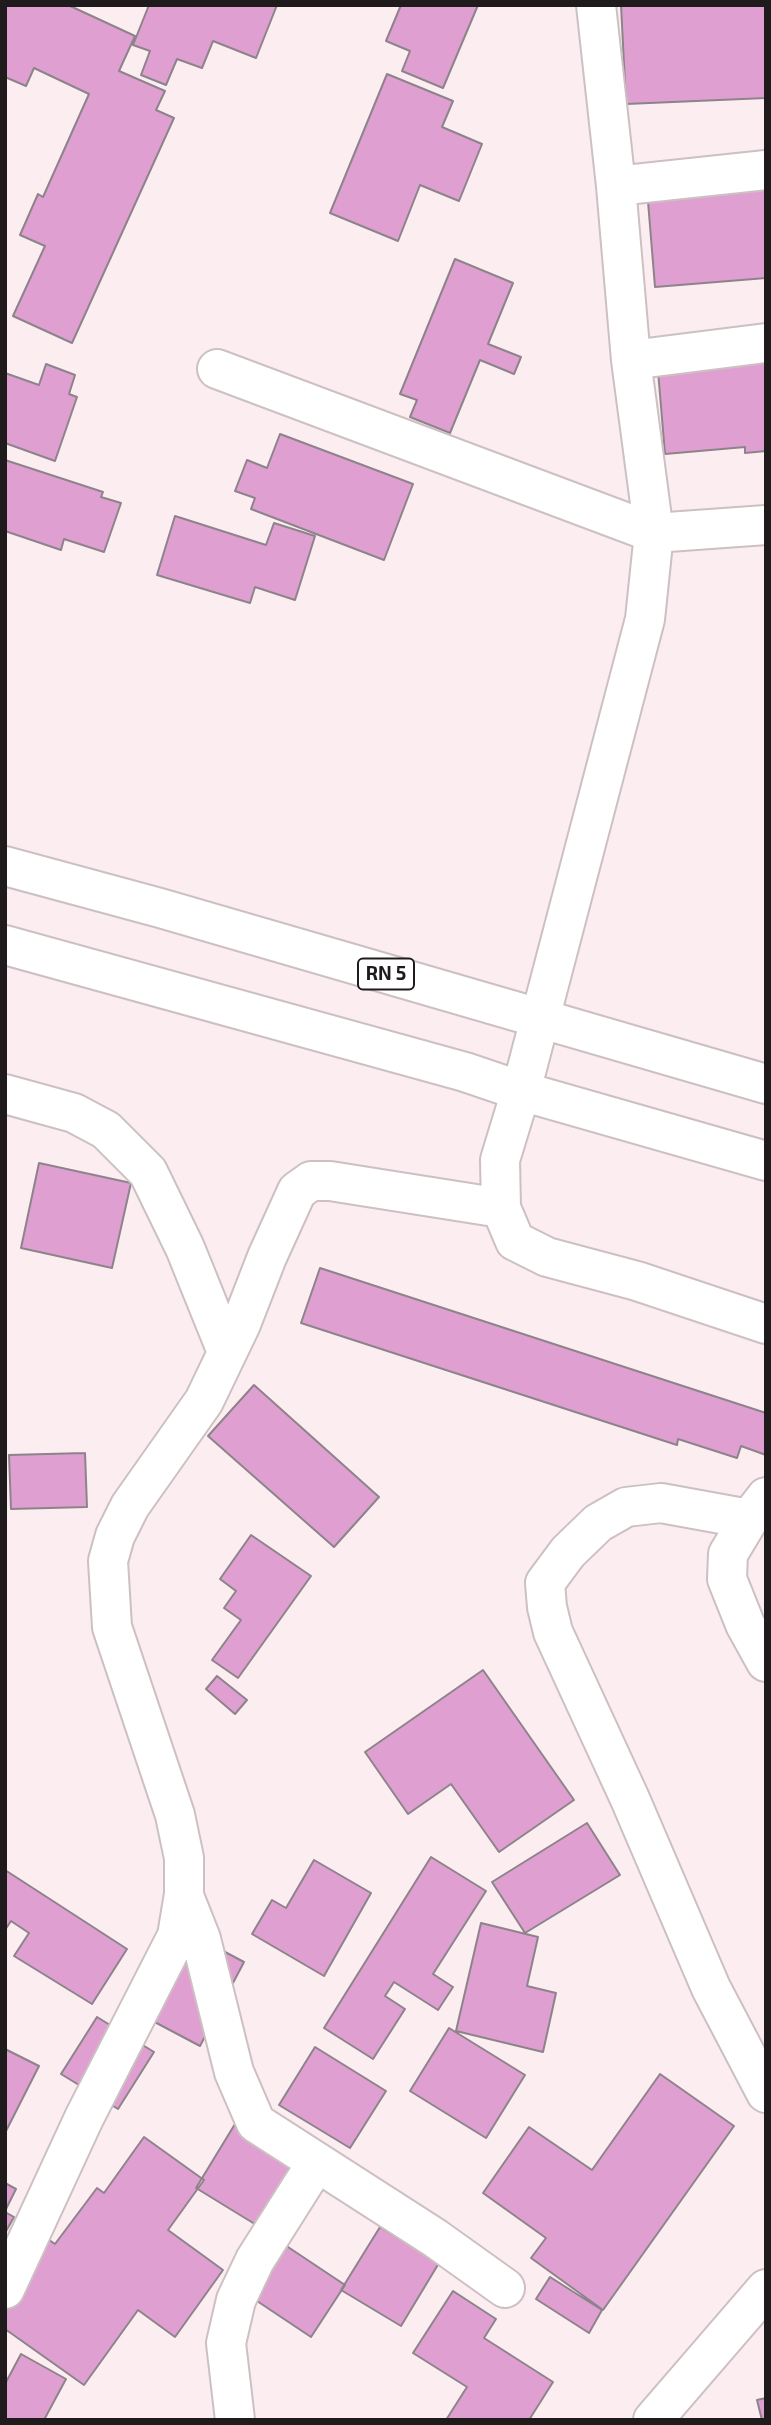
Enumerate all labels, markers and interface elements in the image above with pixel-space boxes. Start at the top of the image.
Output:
road number: RN 5 [358,958,414,990]

